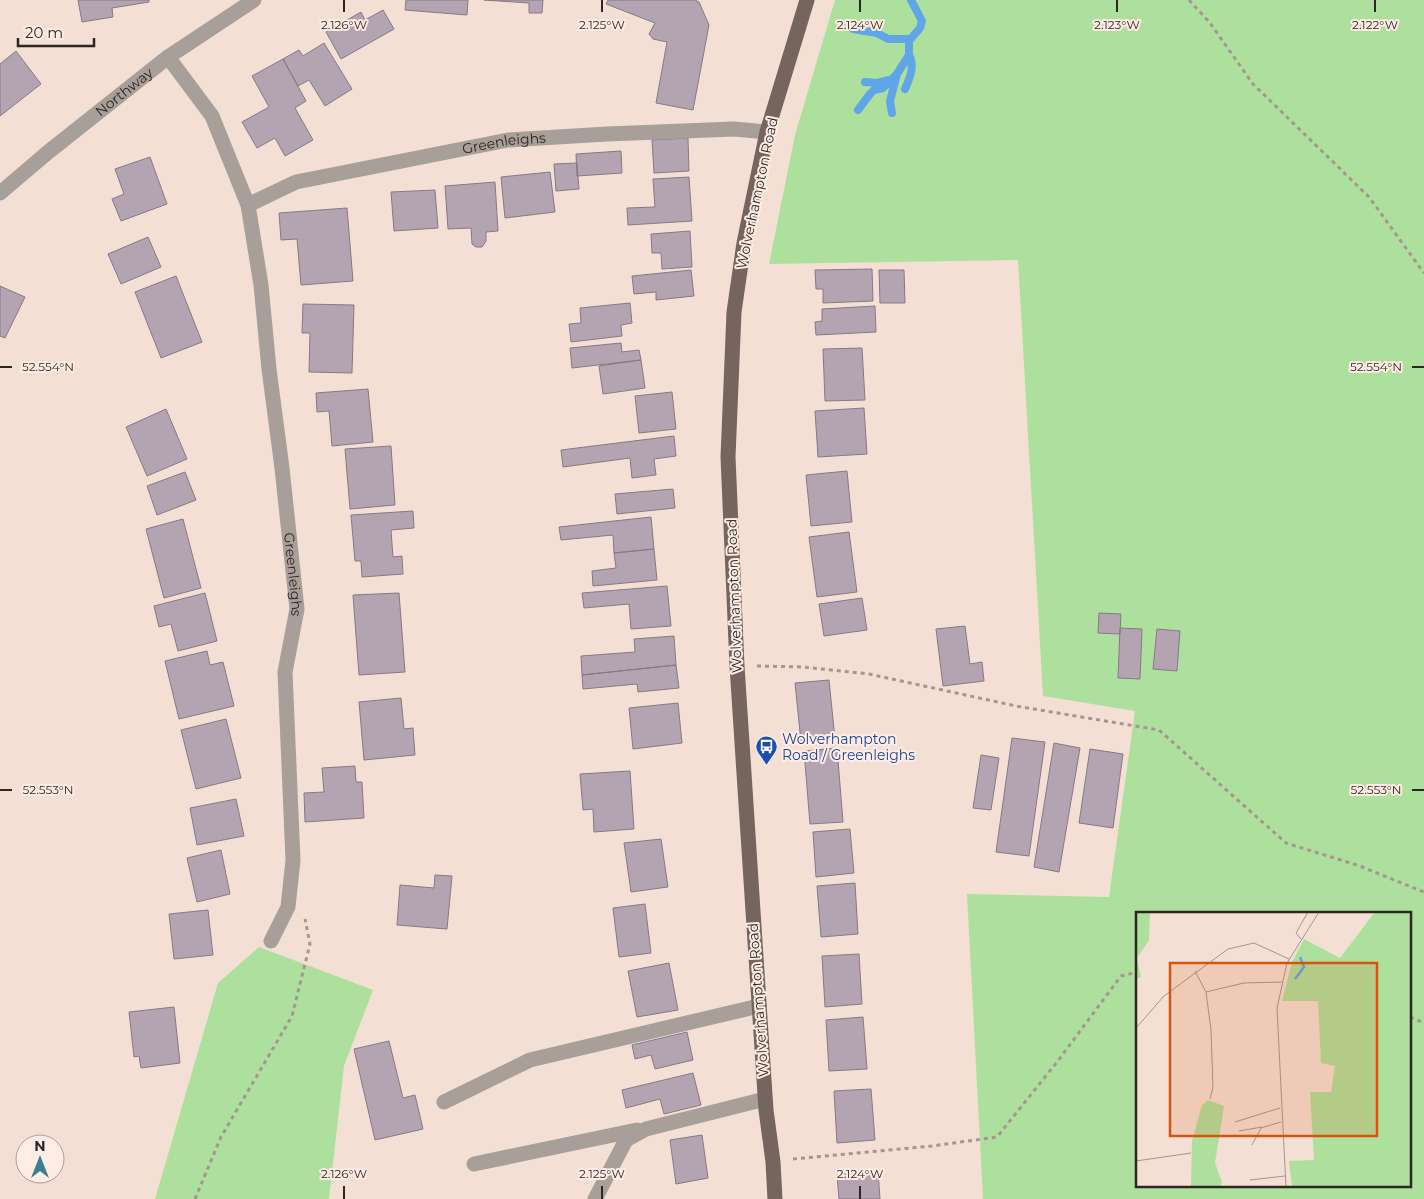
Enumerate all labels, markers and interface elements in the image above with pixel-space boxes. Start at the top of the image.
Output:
scale bar [18,15,94,47]
text: 2.126°W [321,17,367,32]
text: 2.125°W [579,17,625,32]
text: 2.124°W [837,17,883,32]
text: 2.123°W [1094,17,1140,32]
text: 2.122°W [1352,17,1398,32]
text: 20 m [25,23,63,42]
street label: Northway [92,63,157,120]
street label: Wolverhampton Road [732,115,782,271]
street label: Greenleighs [460,129,547,158]
text: 52.554°N [22,359,74,374]
text: 52.554°N [1350,359,1402,374]
street label: Wolverhampton Road [722,518,746,674]
street label: Greenleighs [280,531,306,618]
place label: Wolverhampton Road / Greenleighs [782,730,915,764]
bus stop icon: Wolverhampton Road / Greenleighs [754,735,778,766]
text: 52.553°N [22,782,74,797]
text: 52.553°N [1350,782,1402,797]
inset map [1136,912,1412,1186]
street label: Wolverhampton Road [744,922,772,1078]
north arrow [15,1134,65,1184]
text: N [34,1137,46,1155]
text: 2.126°W [321,1166,367,1181]
text: 2.125°W [579,1166,625,1181]
text: 2.124°W [837,1166,883,1181]

